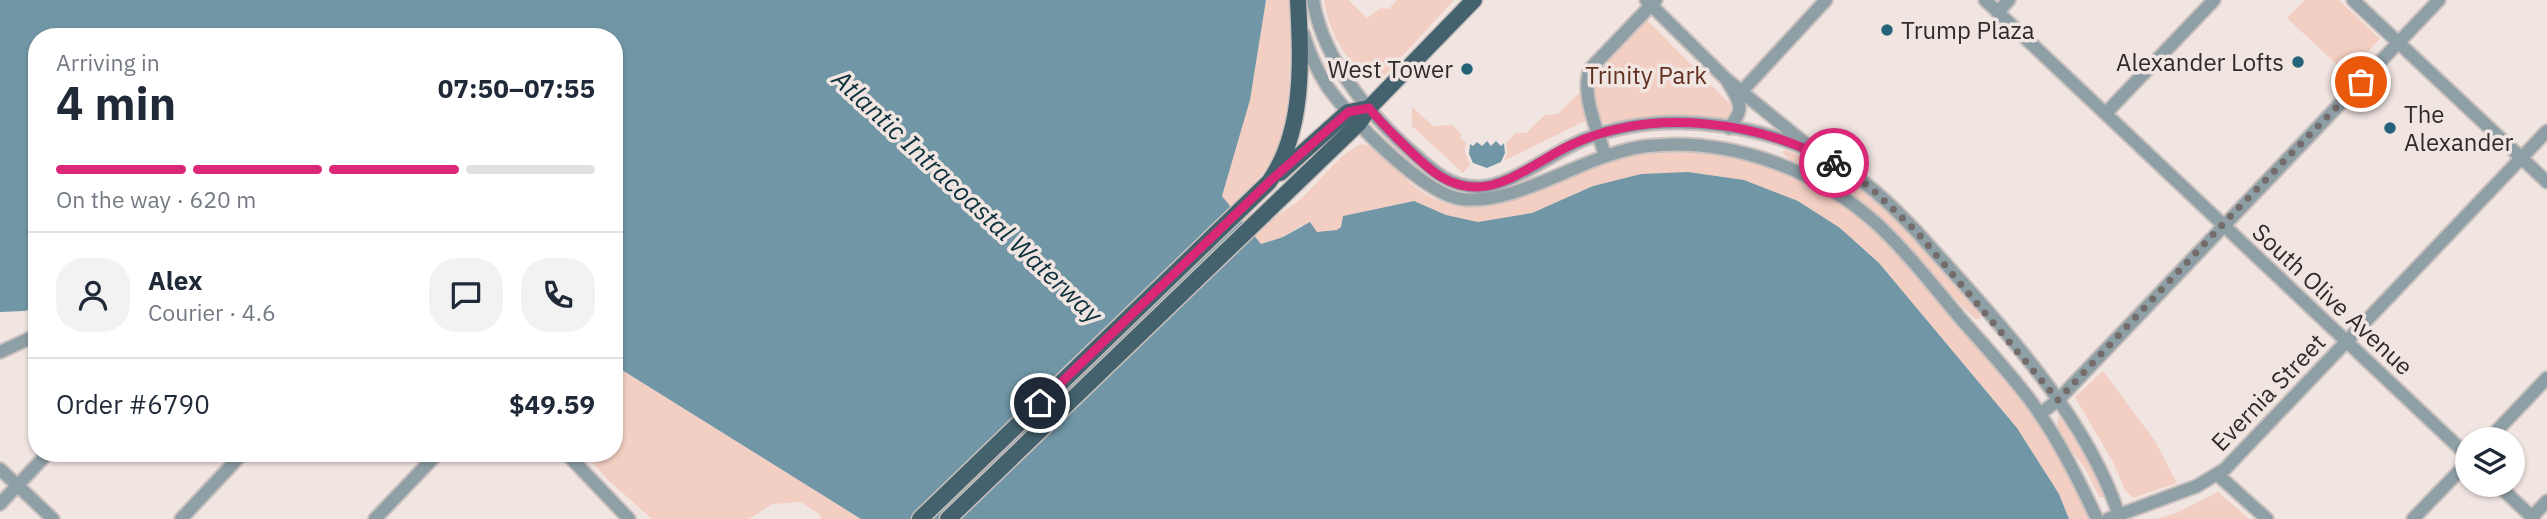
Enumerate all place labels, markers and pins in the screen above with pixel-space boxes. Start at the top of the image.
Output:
place label: Trump Plaza [1901,14,2035,46]
marker: Trump Plaza [1879,22,1895,38]
place label: Alexander Lofts [2116,46,2284,78]
pin [2331,52,2391,112]
place label: West Tower [1327,53,1453,85]
marker: Alexander Lofts [2290,54,2306,70]
marker: West Tower [1459,61,1475,77]
place label: The Alexander [2404,98,2514,158]
marker: The Alexander [2382,120,2398,136]
pin [1010,373,1070,433]

